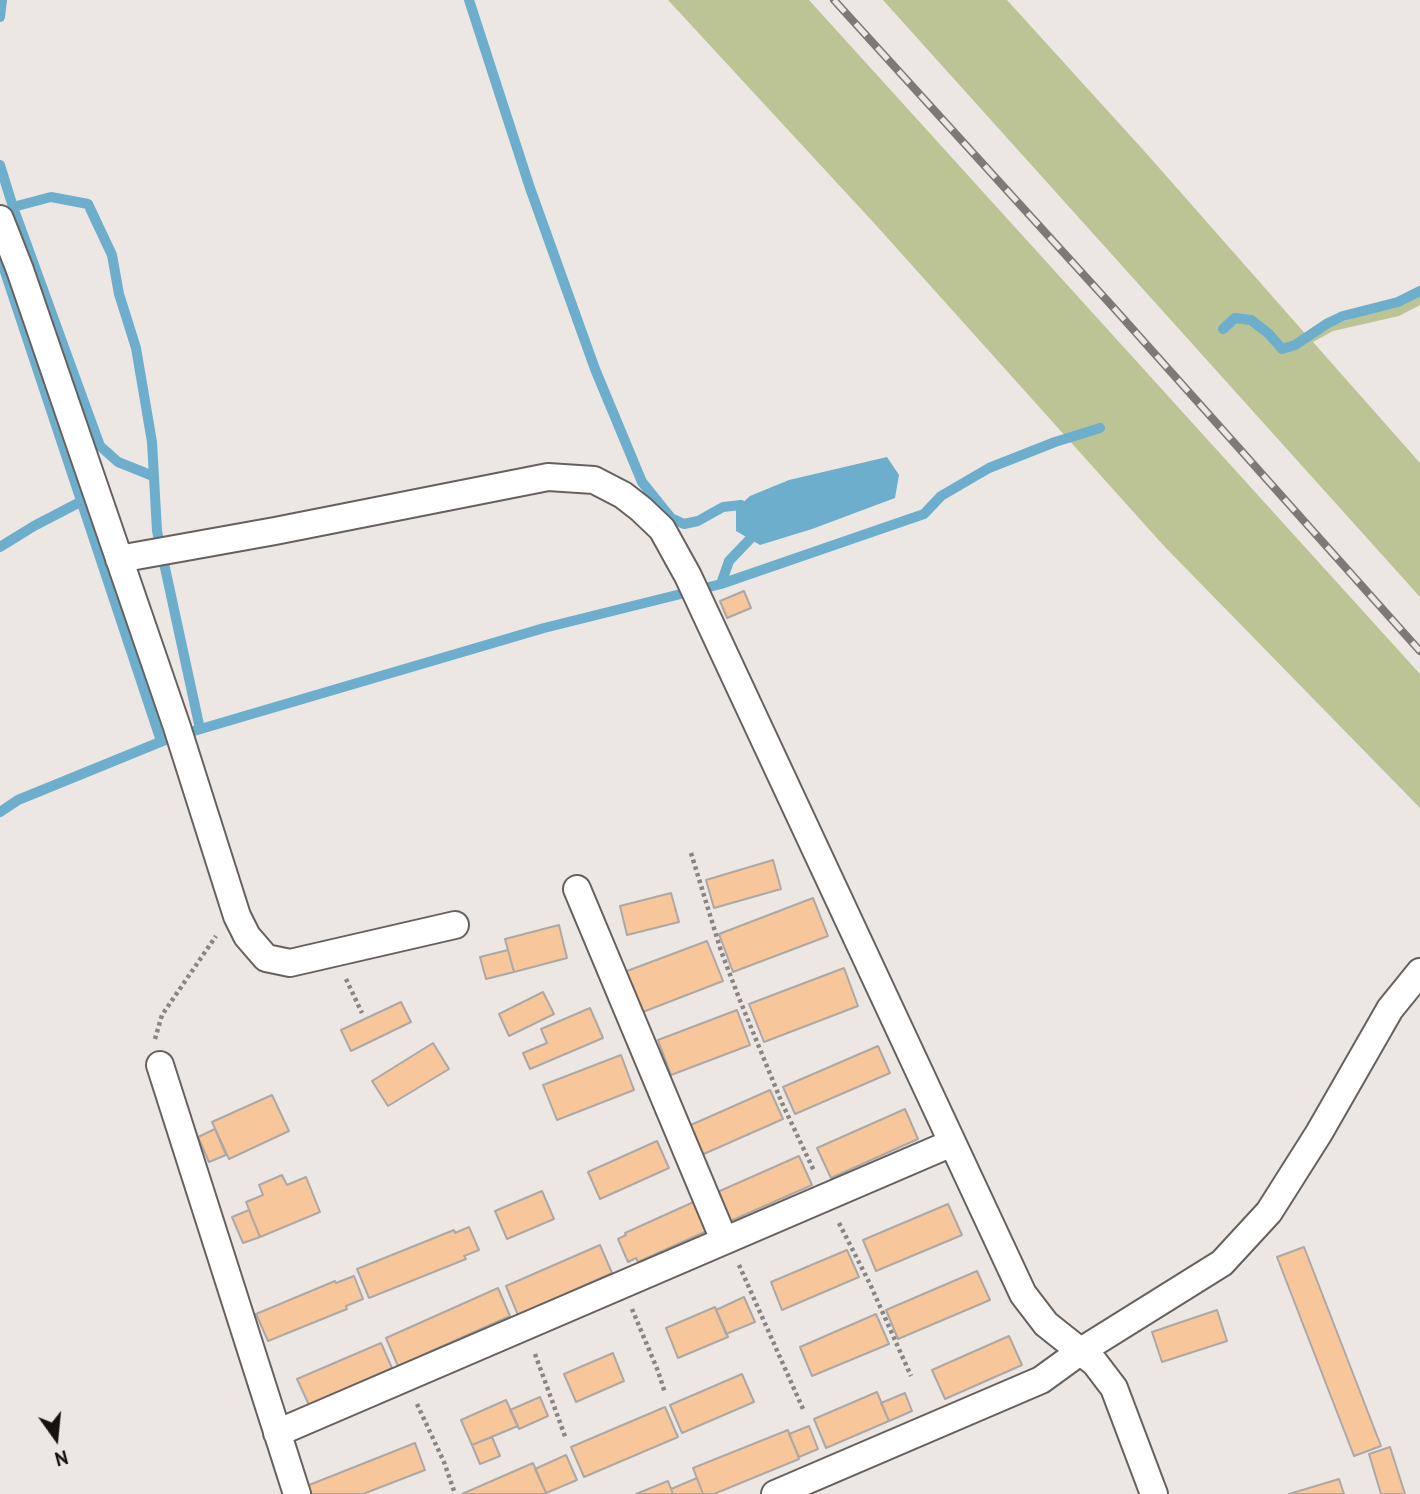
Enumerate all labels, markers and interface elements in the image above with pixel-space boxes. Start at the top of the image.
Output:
north arrow [21,1403,91,1473]
text: N [52,1445,71,1471]

